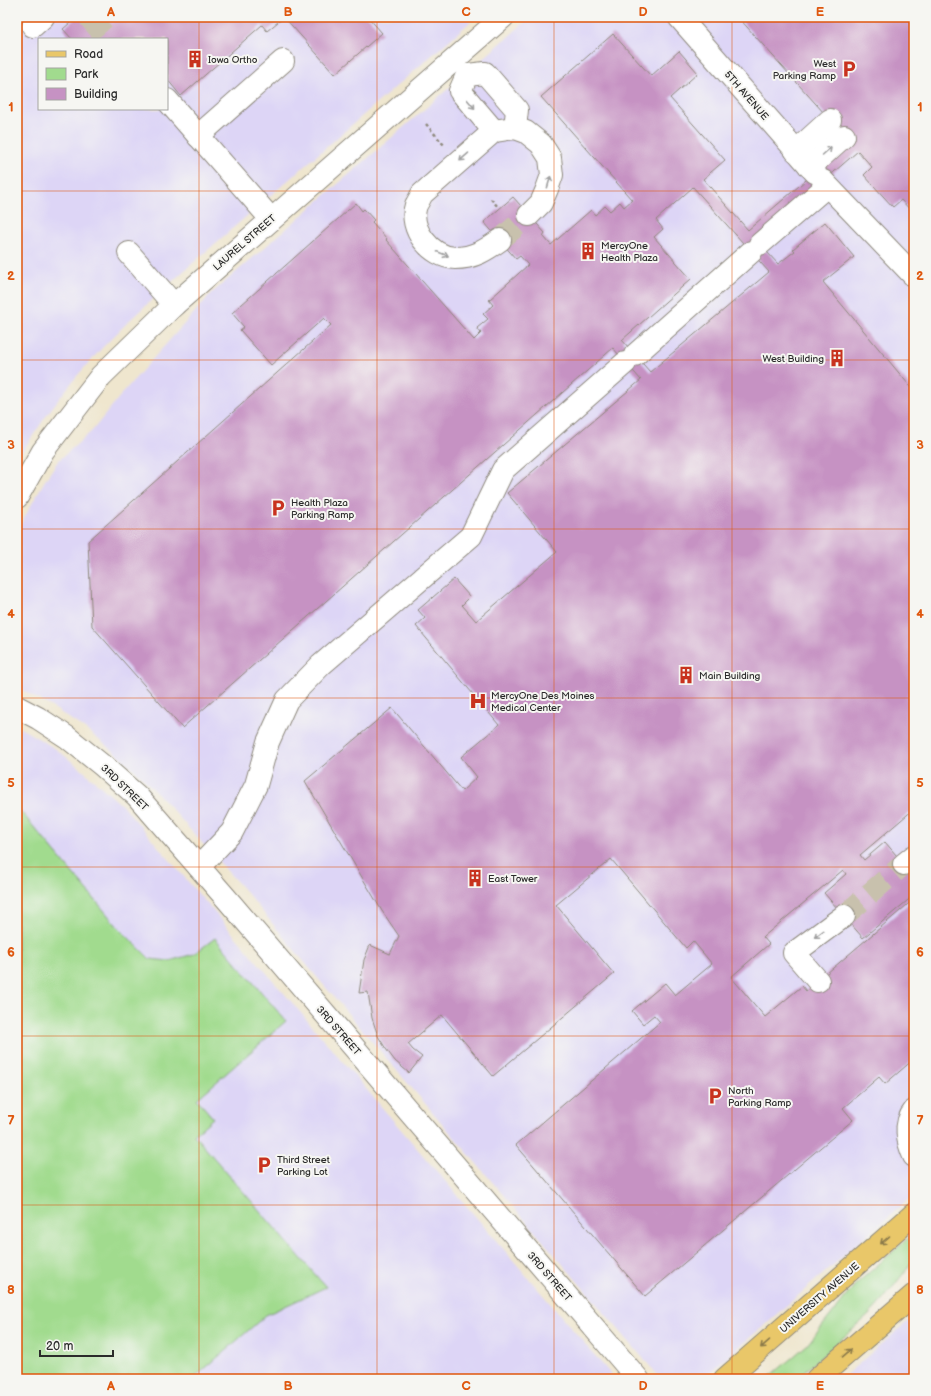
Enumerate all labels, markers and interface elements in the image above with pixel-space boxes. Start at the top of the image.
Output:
text: A [106,4,115,20]
text: B [283,4,293,20]
text: C [461,4,471,20]
text: D [638,4,648,20]
text: E [816,4,825,20]
legend [38,38,168,110]
text: Road [74,47,103,62]
building icon: Iowa Ortho [185,49,205,69]
place label: Iowa Ortho [208,54,258,66]
place label: West Parking Ramp [773,58,836,82]
parking icon: West Parking Ramp [839,59,859,79]
text: Park [74,67,98,82]
street label: 5TH AVENUE [722,69,771,123]
text: Building [74,87,118,102]
one-way arrow [467,98,476,109]
text: 1 [8,99,14,115]
text: 1 [917,99,923,115]
one-way arrow [822,147,832,156]
one-way arrow [459,152,470,161]
one-way arrow [546,176,553,189]
street label: LAUREL STREET [211,212,278,273]
place label: MercyOne Health Plaza [601,240,658,264]
building icon: MercyOne Health Plaza [578,241,598,261]
one-way arrow [436,251,448,259]
text: 2 [7,268,15,284]
text: 2 [916,268,924,284]
building icon: West Building [827,348,847,368]
place label: West Building [762,353,824,365]
text: 3 [7,437,15,453]
text: 3 [916,437,924,453]
place label: Health Plaza Parking Ramp [291,497,355,521]
parking icon: Health Plaza Parking Ramp [268,498,288,518]
text: 4 [7,606,15,622]
text: 4 [916,606,924,622]
building icon: Main Building [676,665,696,685]
place label: Main Building [699,670,761,682]
place label: MercyOne Des Moines Medical Center [491,690,595,714]
hospital icon: MercyOne Des Moines Medical Center [468,691,488,711]
street label: 3RD STREET [98,762,150,813]
text: 5 [7,775,15,791]
text: 5 [916,775,924,791]
building icon: East Tower [465,868,485,888]
place label: East Tower [488,873,538,885]
one-way arrow [814,930,825,938]
text: 6 [7,944,15,960]
text: 6 [916,944,924,960]
street label: 3RD STREET [314,1004,363,1058]
place label: North Parking Ramp [728,1085,792,1109]
parking icon: North Parking Ramp [705,1086,725,1106]
text: 7 [7,1113,15,1129]
text: 7 [916,1113,924,1129]
place label: Third Street Parking Lot [277,1154,330,1178]
parking icon: Third Street Parking Lot [254,1155,274,1175]
one-way arrow [880,1235,890,1244]
street label: 3RD STREET [525,1250,574,1304]
street label: UNIVERSITY AVENUE [778,1260,862,1335]
text: 8 [7,1282,15,1298]
text: 8 [916,1282,924,1298]
scale bar [40,1332,113,1358]
text: 20 m [46,1339,73,1354]
one-way arrow [760,1339,771,1348]
one-way arrow [841,1349,852,1358]
text: A [106,1378,115,1394]
text: B [283,1378,293,1394]
text: C [461,1378,471,1394]
text: D [638,1378,648,1394]
text: E [816,1378,825,1394]

